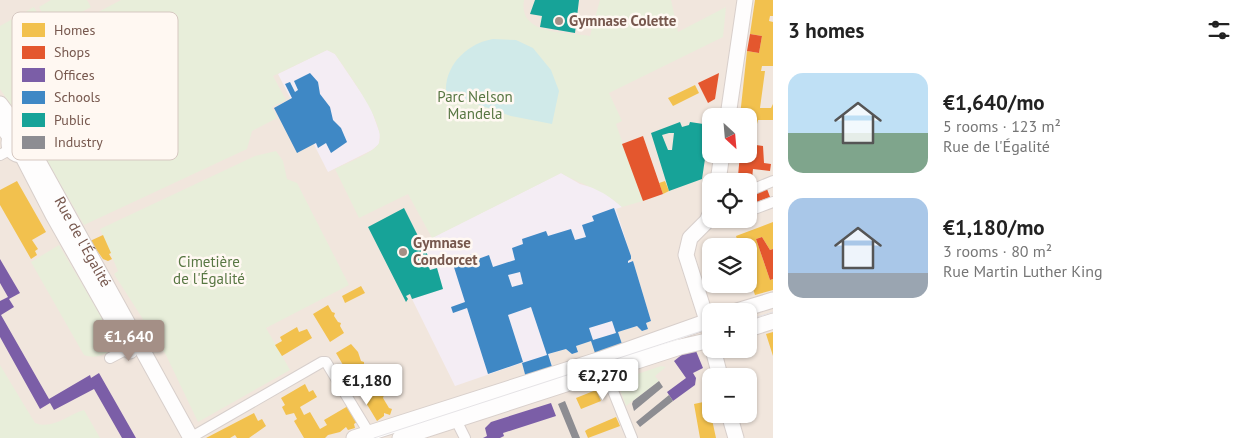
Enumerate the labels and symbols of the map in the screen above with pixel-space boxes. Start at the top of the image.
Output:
place label: Gymnase Colette [569,11,677,30]
legend [12,12,178,160]
marker: Gymnase Colette [553,15,565,27]
text: Homes [54,21,95,39]
text: Shops [54,43,90,61]
text: Offices [54,66,95,84]
park label: Parc Nelson Mandela [437,87,513,123]
text: Schools [54,88,101,106]
north arrow [702,108,758,162]
text: Public [54,111,91,129]
text: Industry [54,133,103,151]
street label: Rue de l'Égalité [51,193,116,290]
place label: Gymnase Condorcet [413,233,478,269]
marker: Gymnase Condorcet [397,246,409,258]
park label: Cimetière de l'Égalité [173,252,245,288]
pin: €1,640 [88,320,170,362]
pin: €2,270 [562,358,644,401]
pin: €1,180 [326,364,408,406]

